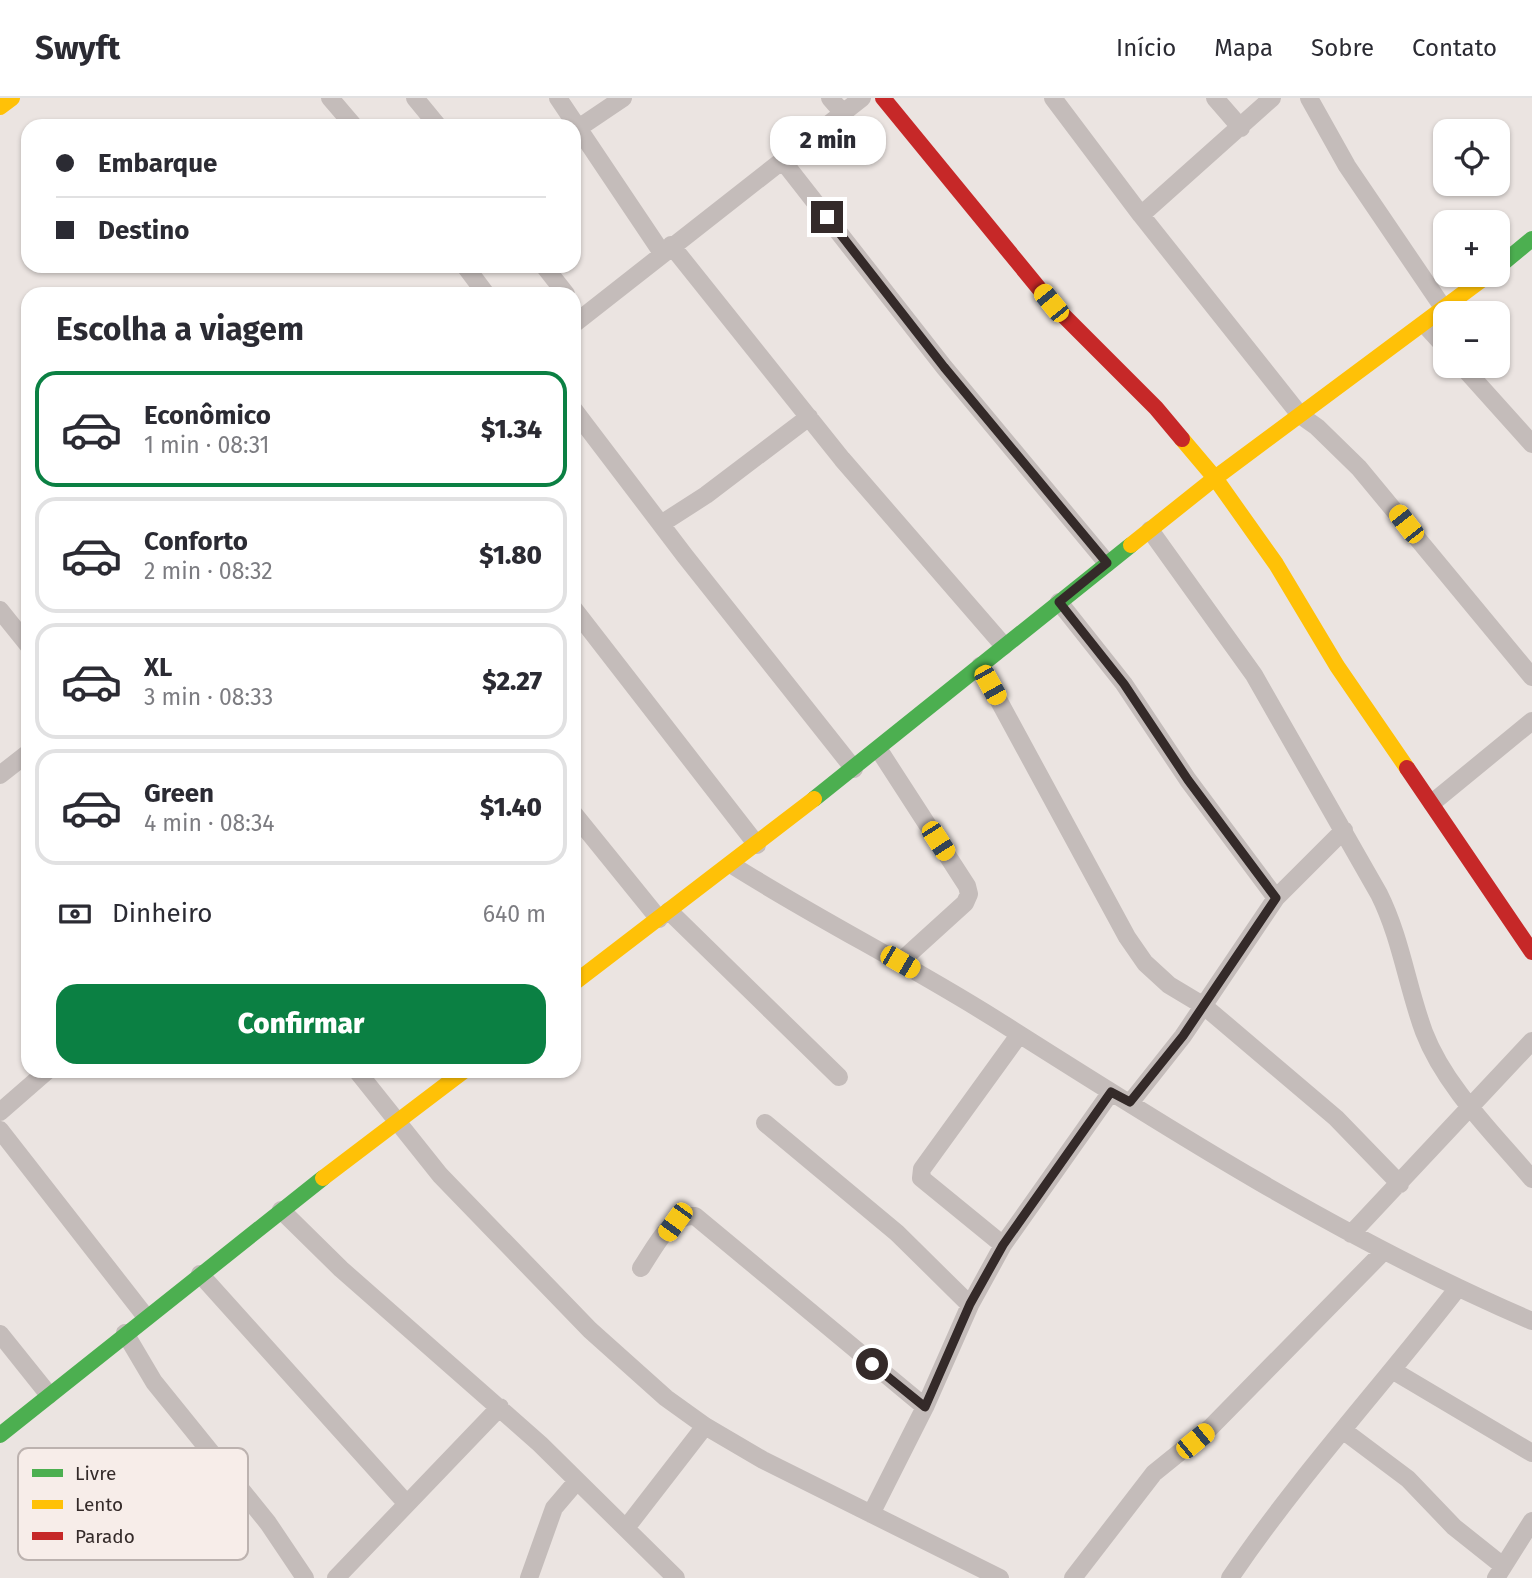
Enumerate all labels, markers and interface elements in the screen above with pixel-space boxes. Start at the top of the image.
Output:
text: Swyft [35,28,120,68]
text: Início [1116,34,1176,62]
text: Mapa [1214,34,1273,62]
text: Sobre [1311,34,1374,62]
text: Contato [1412,34,1497,62]
callout: 2 min [769,116,885,164]
map controls [1433,119,1510,378]
button: locate [1433,119,1510,196]
text: 2 min [800,126,856,154]
text: Embarque [98,148,217,179]
route end [811,201,843,233]
button: + [1433,210,1510,287]
text: Destino [98,215,189,246]
car [1030,280,1073,326]
button: − [1433,301,1510,378]
text: Escolha a viagem [56,310,304,348]
icon: car [60,398,123,461]
text: Econômico [144,400,271,431]
text: $1.34 [481,414,542,445]
text: 1 min · 08:31 [144,431,270,459]
car [1385,501,1428,547]
icon: car [60,524,123,587]
text: Conforto [144,526,248,557]
text: $1.80 [479,540,542,571]
text: 2 min · 08:32 [144,557,273,585]
icon: car [60,650,123,713]
text: XL [144,652,172,683]
car [971,662,1010,708]
text: $2.27 [482,666,542,697]
text: 3 min · 08:33 [144,683,273,711]
icon: car [60,776,123,839]
text: Green [144,778,214,809]
text: $1.40 [480,792,542,823]
text: 4 min · 08:34 [144,809,275,837]
car [918,818,959,864]
icon: cash [56,895,94,933]
text: Dinheiro [112,898,213,929]
text: 640 m [483,900,546,928]
car [877,942,924,982]
button: Confirmar [56,984,546,1064]
car [655,1199,696,1245]
route start [856,1348,888,1380]
car [1173,1420,1218,1462]
legend [18,1448,248,1560]
text: Livre [75,1462,116,1485]
text: Lento [75,1493,123,1516]
text: Parado [75,1525,135,1548]

